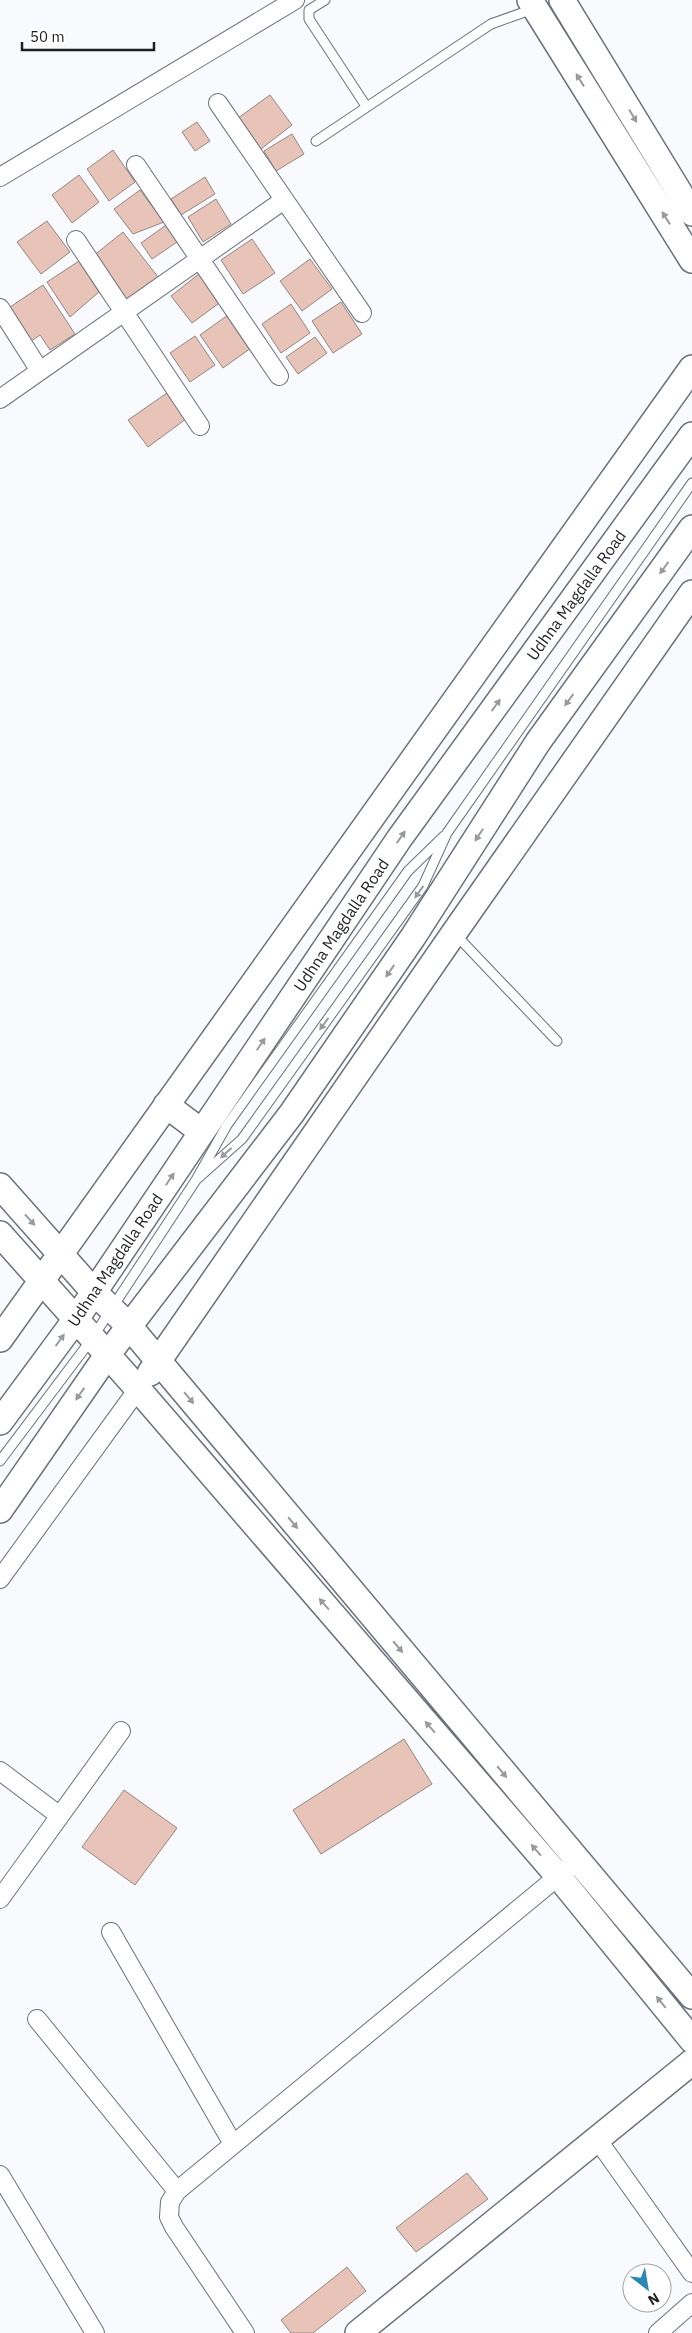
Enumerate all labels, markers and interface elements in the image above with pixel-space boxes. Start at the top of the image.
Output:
scale bar [22,20,155,52]
text: 50 m [30,27,65,46]
one-way arrow [576,74,585,87]
one-way arrow [628,110,637,123]
one-way arrow [662,212,671,225]
street label: Udhna Magdalla Road [522,526,630,664]
one-way arrow [658,561,669,574]
one-way arrow [564,693,574,706]
one-way arrow [491,698,501,712]
one-way arrow [474,828,483,841]
one-way arrow [396,830,406,844]
street label: Udhna Magdalla Road [289,855,393,995]
one-way arrow [413,885,424,898]
one-way arrow [385,964,395,978]
one-way arrow [319,1017,329,1031]
one-way arrow [256,1037,266,1051]
one-way arrow [220,1147,232,1159]
one-way arrow [165,1172,175,1186]
street label: Udhna Magdalla Road [63,1190,167,1330]
one-way arrow [24,1213,36,1225]
one-way arrow [55,1333,65,1347]
one-way arrow [75,1388,85,1401]
one-way arrow [184,1391,195,1404]
one-way arrow [288,1516,299,1529]
one-way arrow [318,1597,329,1610]
one-way arrow [392,1641,403,1654]
one-way arrow [424,1721,436,1733]
one-way arrow [496,1765,507,1778]
one-way arrow [530,1844,542,1856]
one-way arrow [656,1996,667,2009]
north arrow [622,2263,672,2313]
text: N [645,2289,663,2309]

